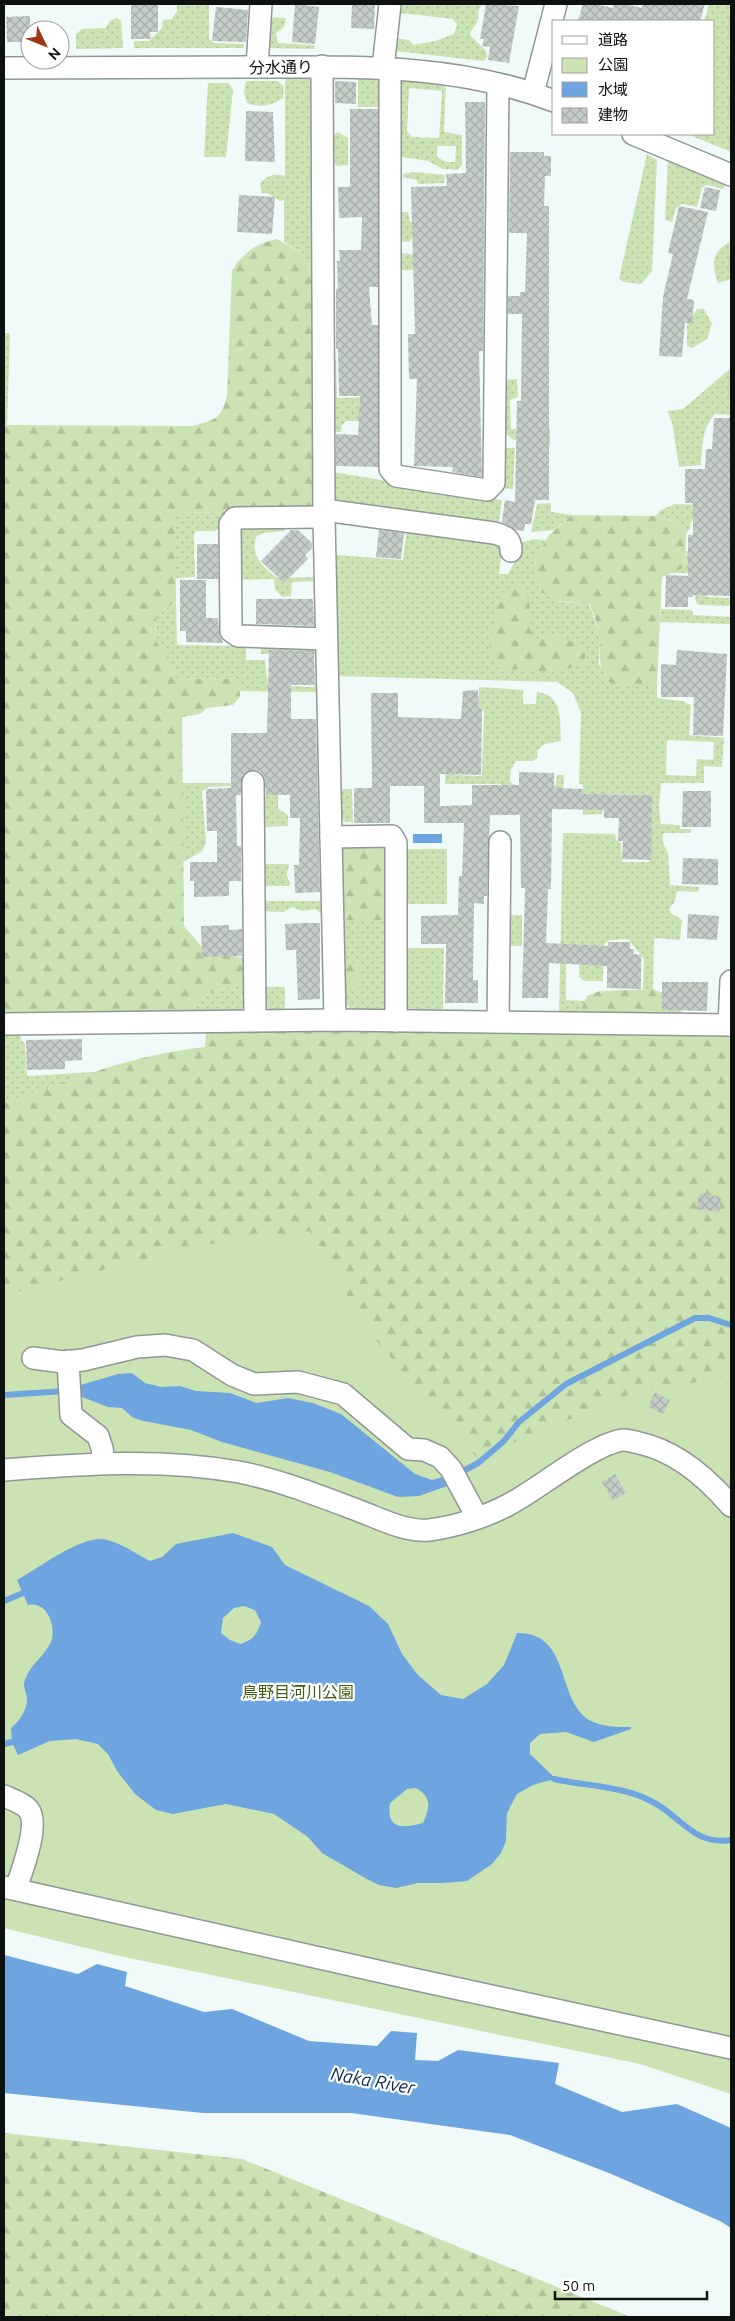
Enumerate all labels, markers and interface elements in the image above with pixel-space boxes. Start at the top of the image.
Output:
north arrow [20,20,70,70]
legend [552,20,715,135]
text: 道路 [598,31,628,48]
text: N [45,45,64,63]
text: 公園 [598,56,628,73]
street label: 分水通り [249,57,313,77]
text: 水域 [598,81,628,98]
text: 建物 [598,106,628,123]
park label: 鳥野目河川公園 [242,1683,354,1701]
water label: Naka River [329,2063,418,2097]
scale bar [555,2268,708,2300]
text: 50 m [562,2277,595,2294]

